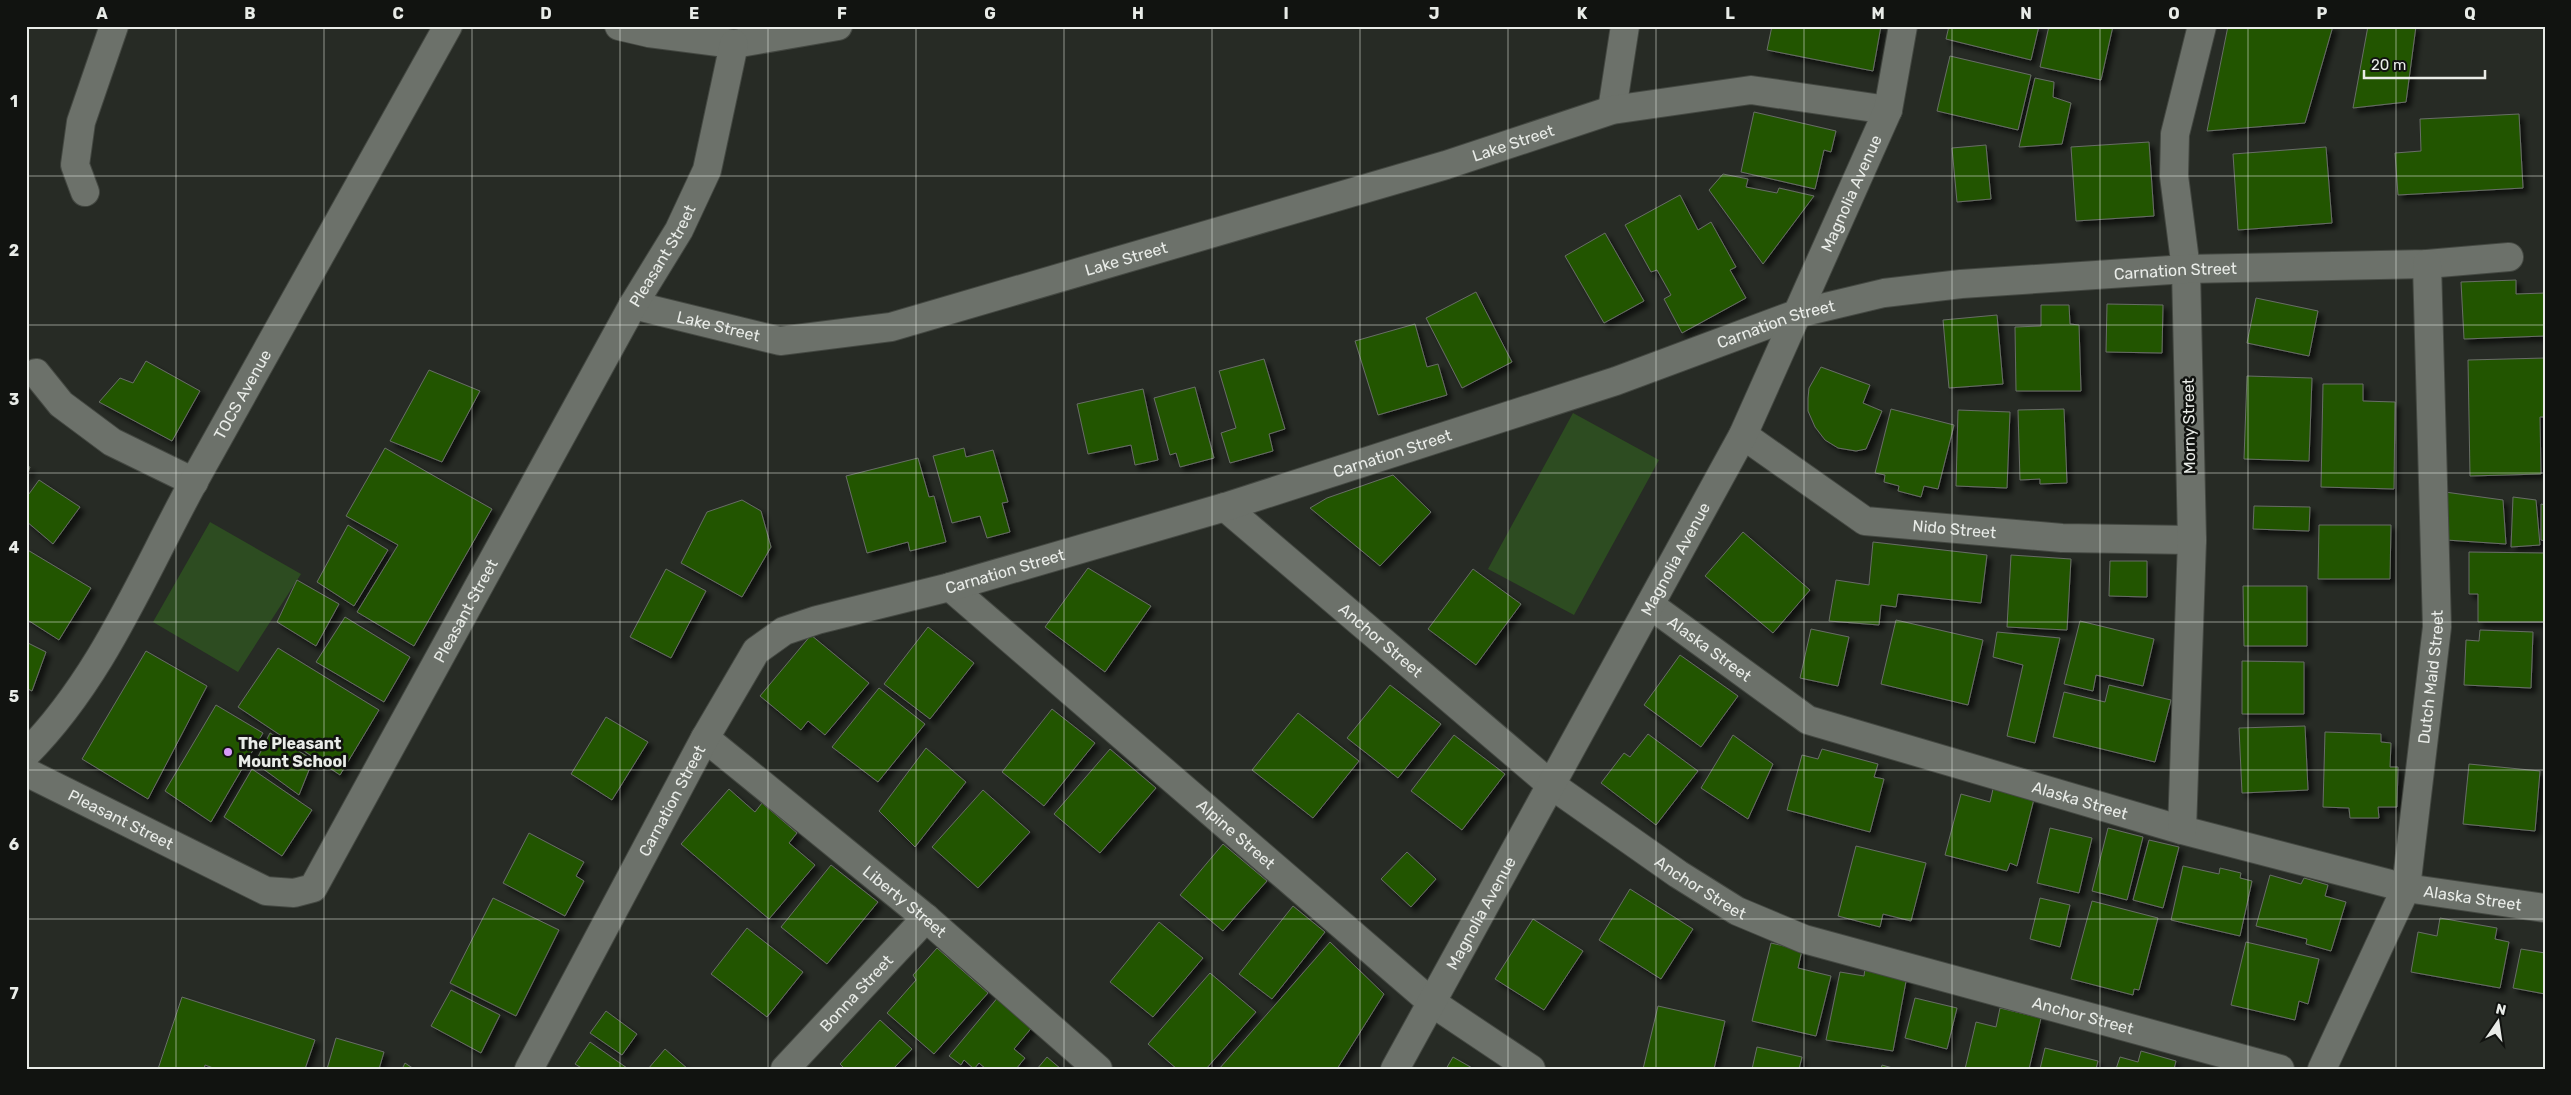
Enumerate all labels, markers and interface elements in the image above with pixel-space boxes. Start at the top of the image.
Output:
text: A [96,4,108,23]
text: B [244,4,256,23]
text: C [392,4,404,23]
text: D [540,4,552,23]
text: E [689,4,699,23]
text: F [837,4,847,23]
text: G [984,4,996,23]
text: H [1132,4,1144,23]
text: I [1283,4,1289,23]
text: J [1429,4,1439,23]
text: K [1577,4,1588,23]
text: L [1725,4,1735,23]
text: M [1871,4,1885,23]
text: N [2020,4,2032,23]
text: O [2168,4,2180,23]
text: P [2317,4,2328,23]
text: Q [2464,4,2476,23]
scale bar [2364,48,2485,80]
text: 20 m [2371,56,2406,74]
text: 1 [10,92,18,111]
street label: Lake Street [1470,120,1556,165]
street label: Magnolia Avenue [1816,132,1885,255]
street label: Pleasant Street [625,202,699,310]
street label: Lake Street [1083,237,1169,279]
text: 2 [9,241,19,260]
street label: Carnation Street [2113,258,2237,283]
street label: Carnation Street [1714,296,1837,352]
street label: Lake Street [675,307,762,345]
street label: TOCS Avenue [209,346,275,443]
street label: Morny Street [2179,378,2199,474]
text: 3 [9,390,19,409]
street label: Carnation Street [1331,425,1454,481]
street label: Magnolia Avenue [1636,499,1714,619]
street label: Nido Street [1912,516,1997,542]
text: 4 [9,538,20,557]
street label: Carnation Street [943,545,1067,597]
street label: Pleasant Street [429,556,501,666]
street label: Anchor Street [1335,599,1427,681]
street label: Dutch Maid Street [2414,610,2447,745]
street label: Alaska Street [1664,612,1755,685]
text: 5 [9,687,19,706]
place label: The Pleasant Mount School [238,734,347,771]
street label: Carnation Street [634,742,709,859]
marker: The Pleasant Mount School [222,746,234,758]
street label: Alaska Street [2030,777,2130,823]
street label: Pleasant Street [65,785,177,853]
street label: Alpine Street [1193,795,1279,873]
text: 6 [9,835,19,854]
street label: Anchor Street [1652,852,1749,923]
street label: Magnolia Avenue [1442,853,1519,973]
street label: Liberty Street [859,861,950,941]
street label: Alaska Street [2422,881,2523,914]
street label: Bonna Street [815,951,896,1035]
text: 7 [9,984,19,1003]
street label: Anchor Street [2030,992,2136,1038]
north arrow [2474,998,2524,1048]
text: N [2494,1000,2508,1019]

